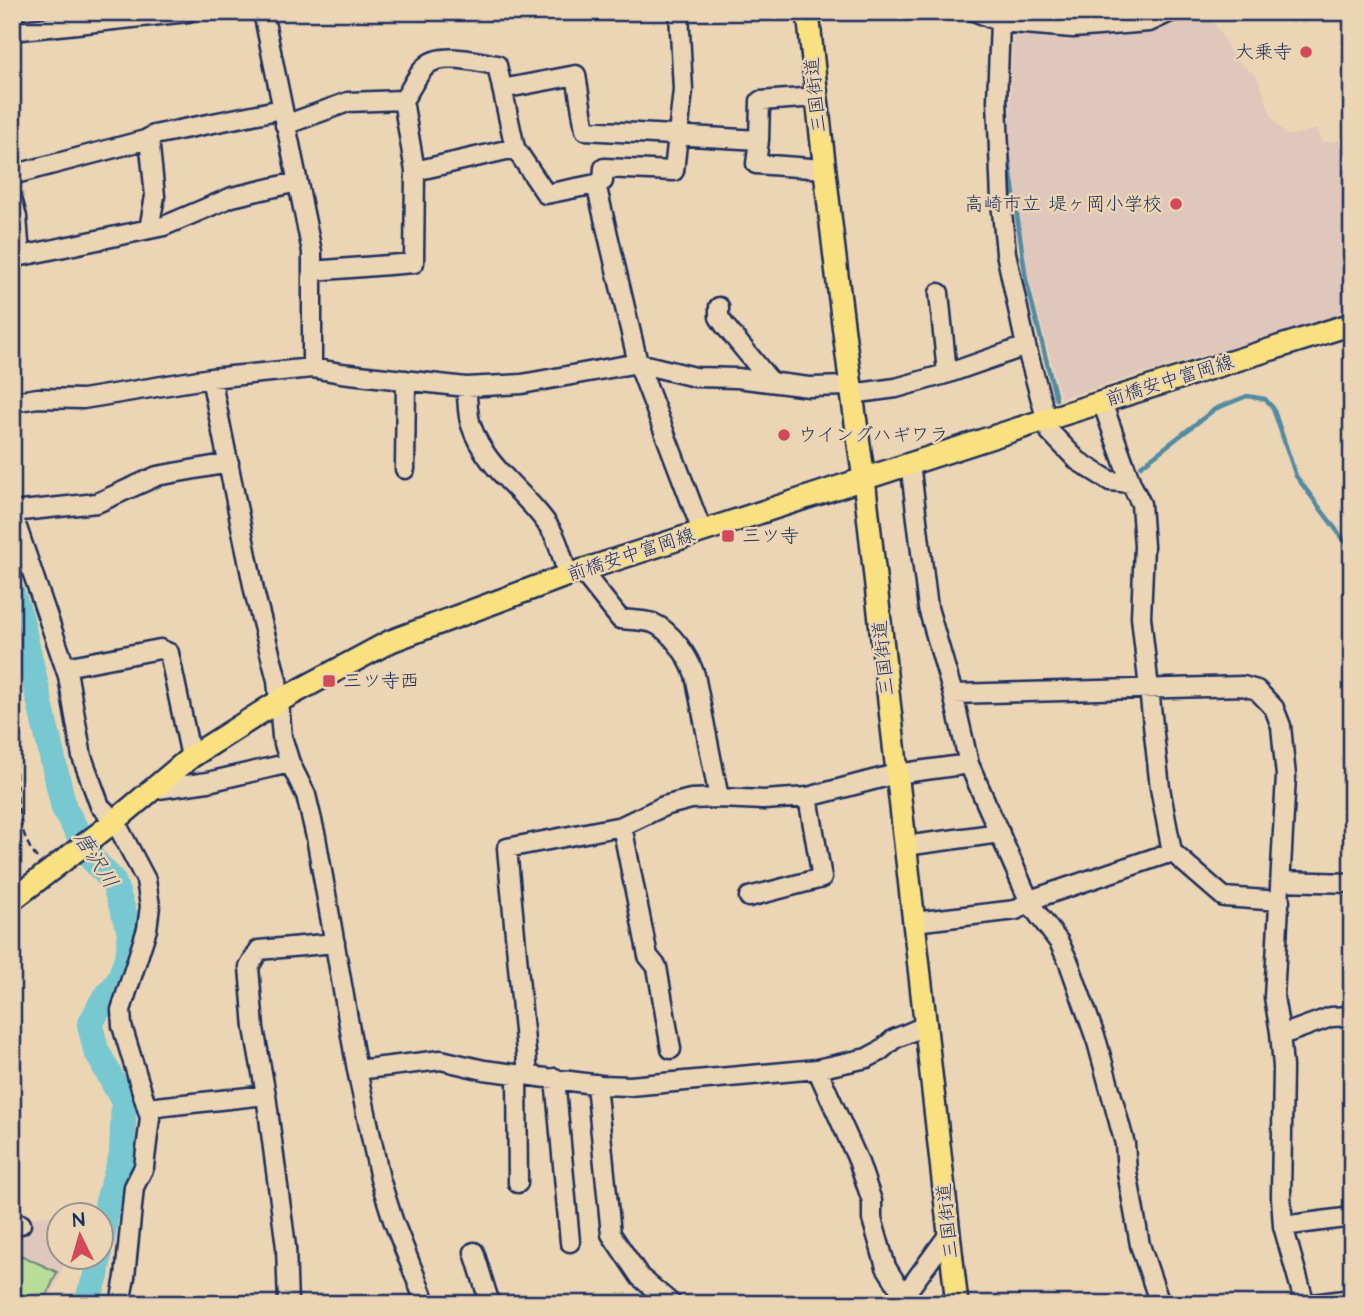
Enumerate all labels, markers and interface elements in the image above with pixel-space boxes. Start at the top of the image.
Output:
place label: 大乗寺 [1235,39,1292,66]
marker: 大乗寺 [1298,44,1314,60]
street label: 三国街道 [799,56,833,134]
place label: 高崎市立 堤ヶ岡小学校 [964,191,1162,218]
marker: 高崎市立 堤ヶ岡小学校 [1168,196,1184,212]
street label: 前橋安中富岡線 [1102,349,1238,413]
place label: ウイングハギワラ [798,422,948,449]
marker: ウイングハギワラ [776,427,792,443]
street label: 前橋安中富岡線 [564,522,698,588]
place label: 三ツ寺 [742,523,799,550]
marker: 三ツ寺 [720,528,736,544]
street label: 三国街道 [867,619,901,697]
place label: 三ツ寺西 [343,668,419,695]
marker: 三ツ寺西 [321,673,337,689]
water label: 唐沢川 [67,826,125,894]
street label: 三国街道 [931,1182,965,1260]
north arrow [46,1200,116,1270]
text: N [72,1207,86,1235]

